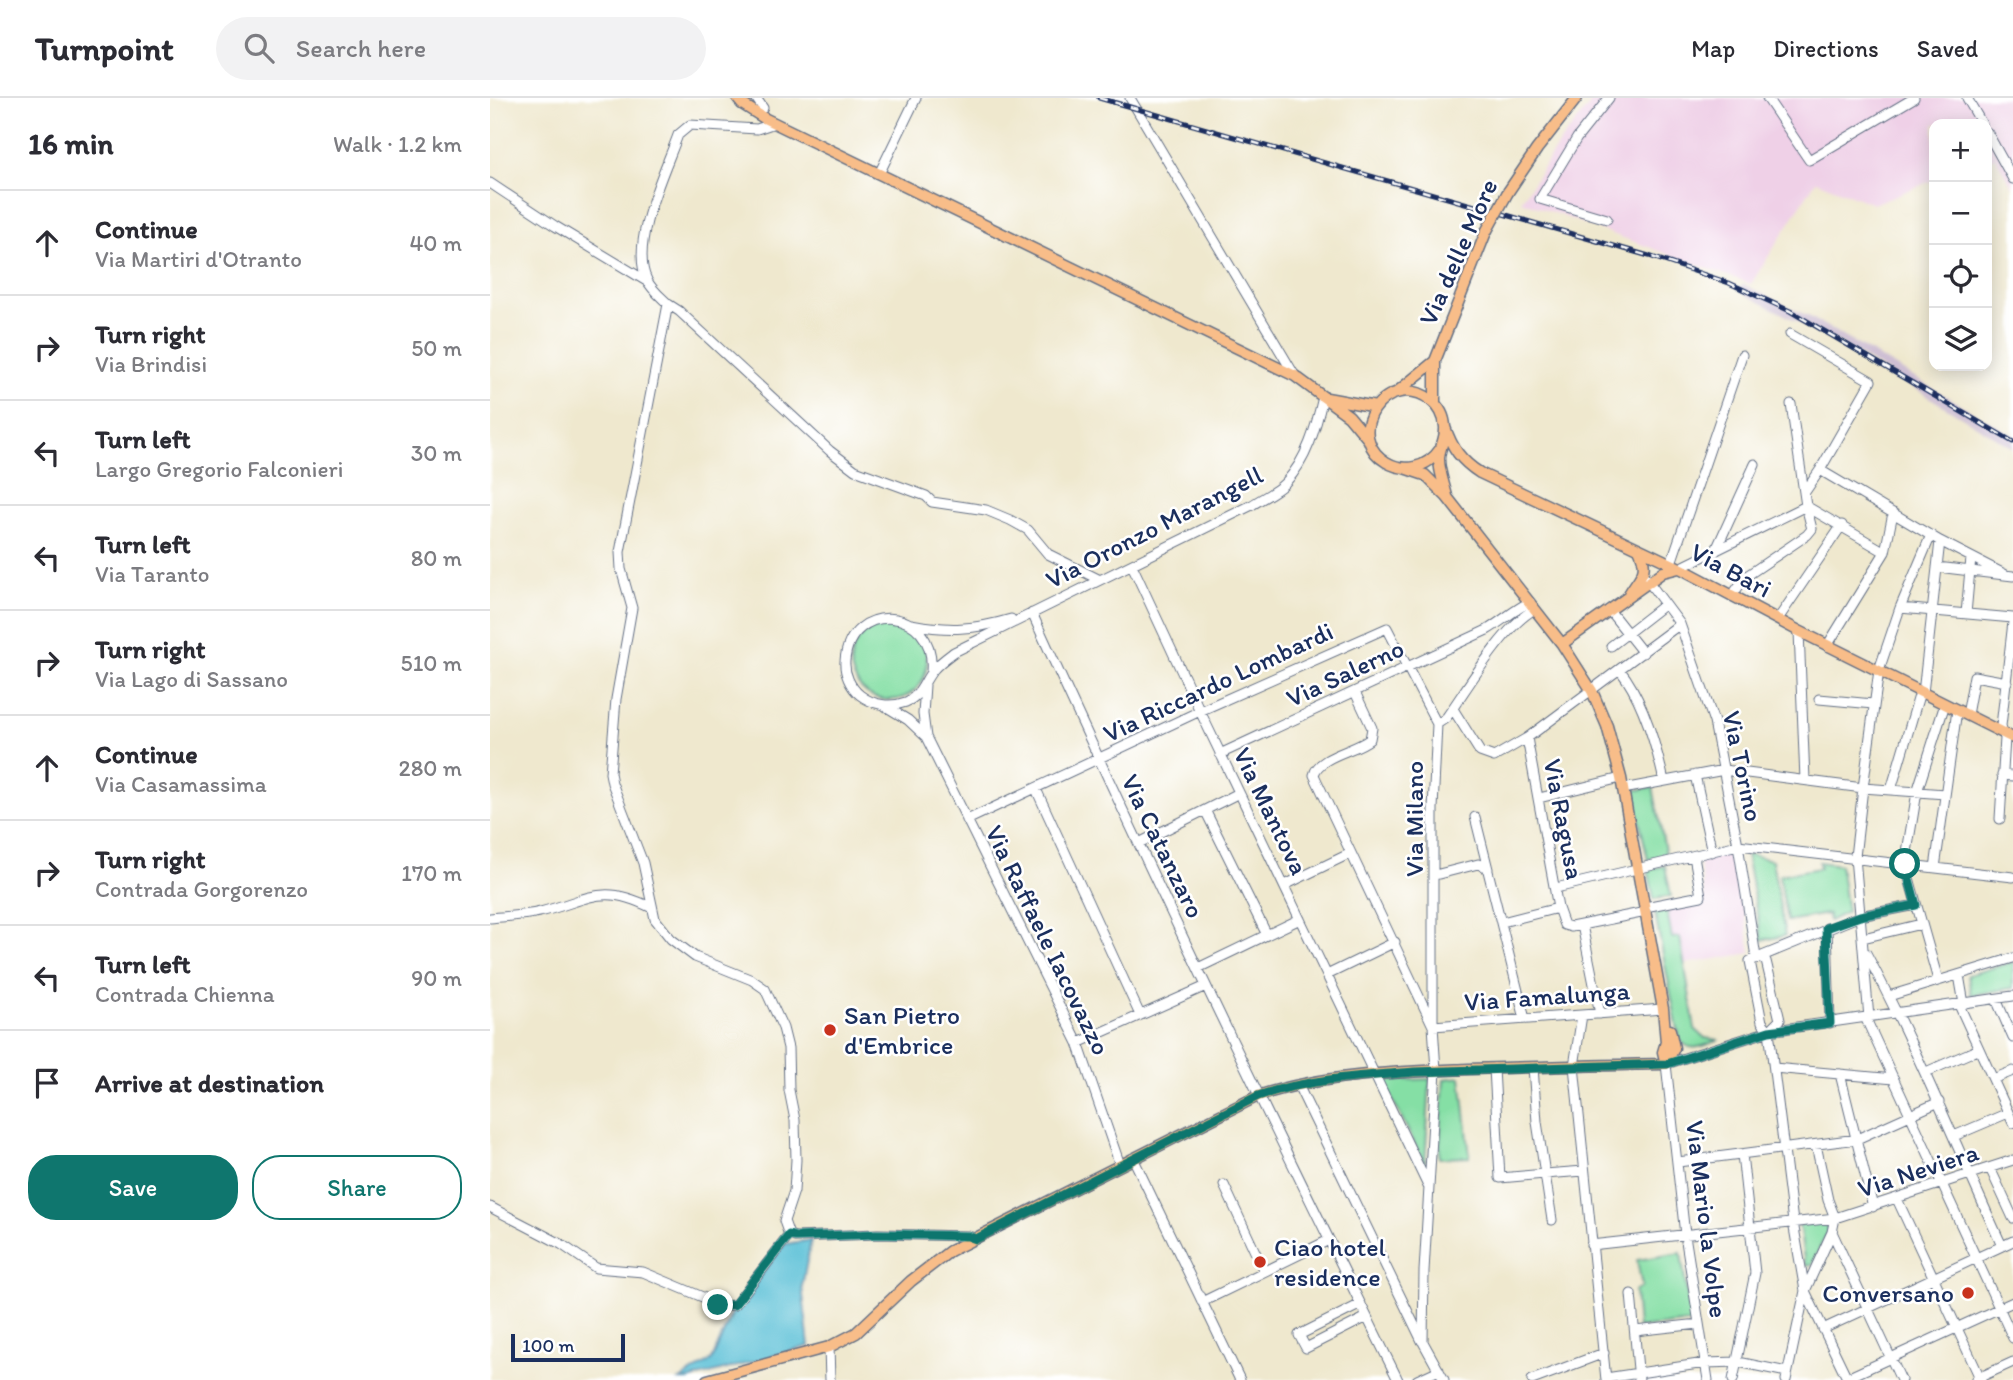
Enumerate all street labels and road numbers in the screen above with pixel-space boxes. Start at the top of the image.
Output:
street label: Via delle More [1411,174,1505,330]
street label: Via Oronzo Marangell [1040,458,1268,596]
street label: Via Bari [1685,535,1777,605]
street label: Via Riccardo Lombardi [1098,615,1338,749]
street label: Via Salerno [1281,632,1409,714]
street label: Via Torino [1716,708,1770,824]
street label: Via Mantova [1226,742,1316,880]
street label: Via Ragusa [1537,756,1591,882]
street label: Via Milano [1398,761,1430,877]
street label: Via Catanzaro [1114,769,1212,923]
street label: Via Raffaele Iacovazzo [978,820,1118,1060]
street label: Via Famalunga [1463,974,1631,1018]
street label: Via Mario la Volpe [1679,1118,1735,1320]
street label: Via Neviera [1854,1135,1983,1205]

